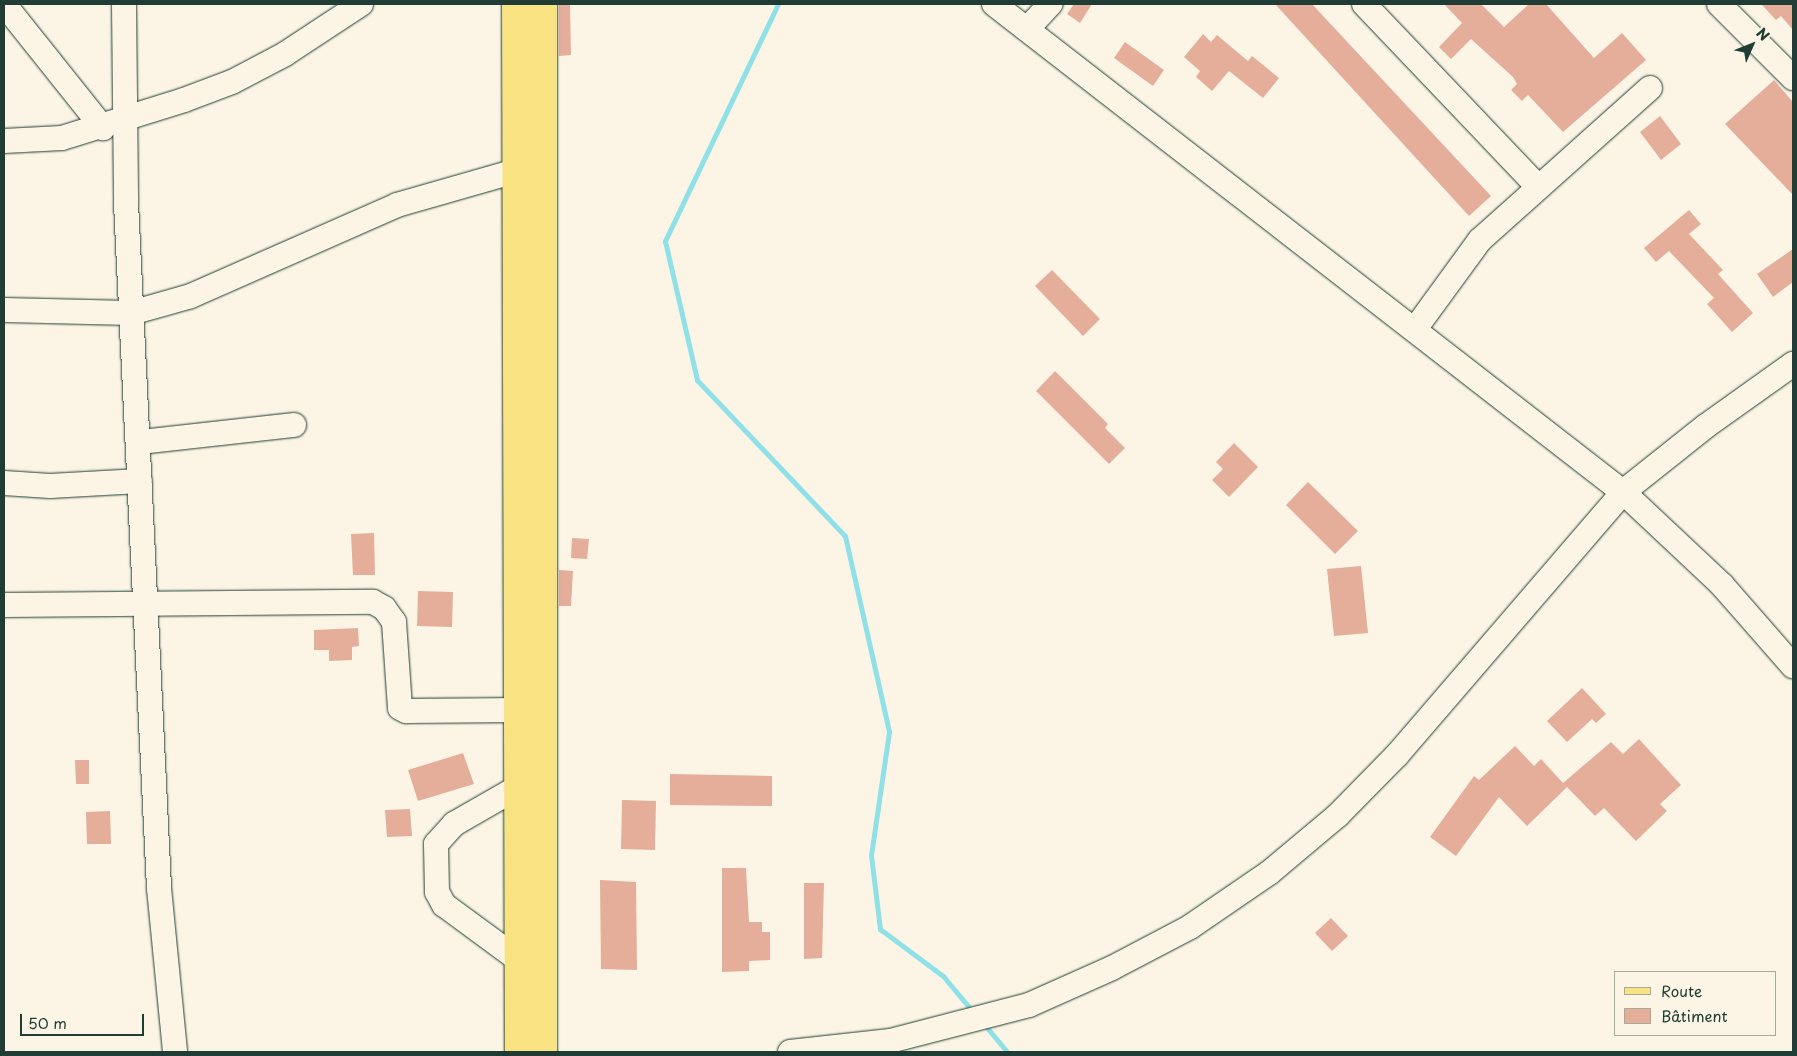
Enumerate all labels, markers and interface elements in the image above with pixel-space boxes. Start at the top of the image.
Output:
north arrow [1727,20,1777,70]
text: N [1752,23,1775,46]
legend [1614,971,1777,1036]
text: Route [1661,979,1702,1002]
scale bar [22,1004,146,1036]
text: Bâtiment [1661,1004,1728,1027]
text: 50 m [28,1011,67,1034]

